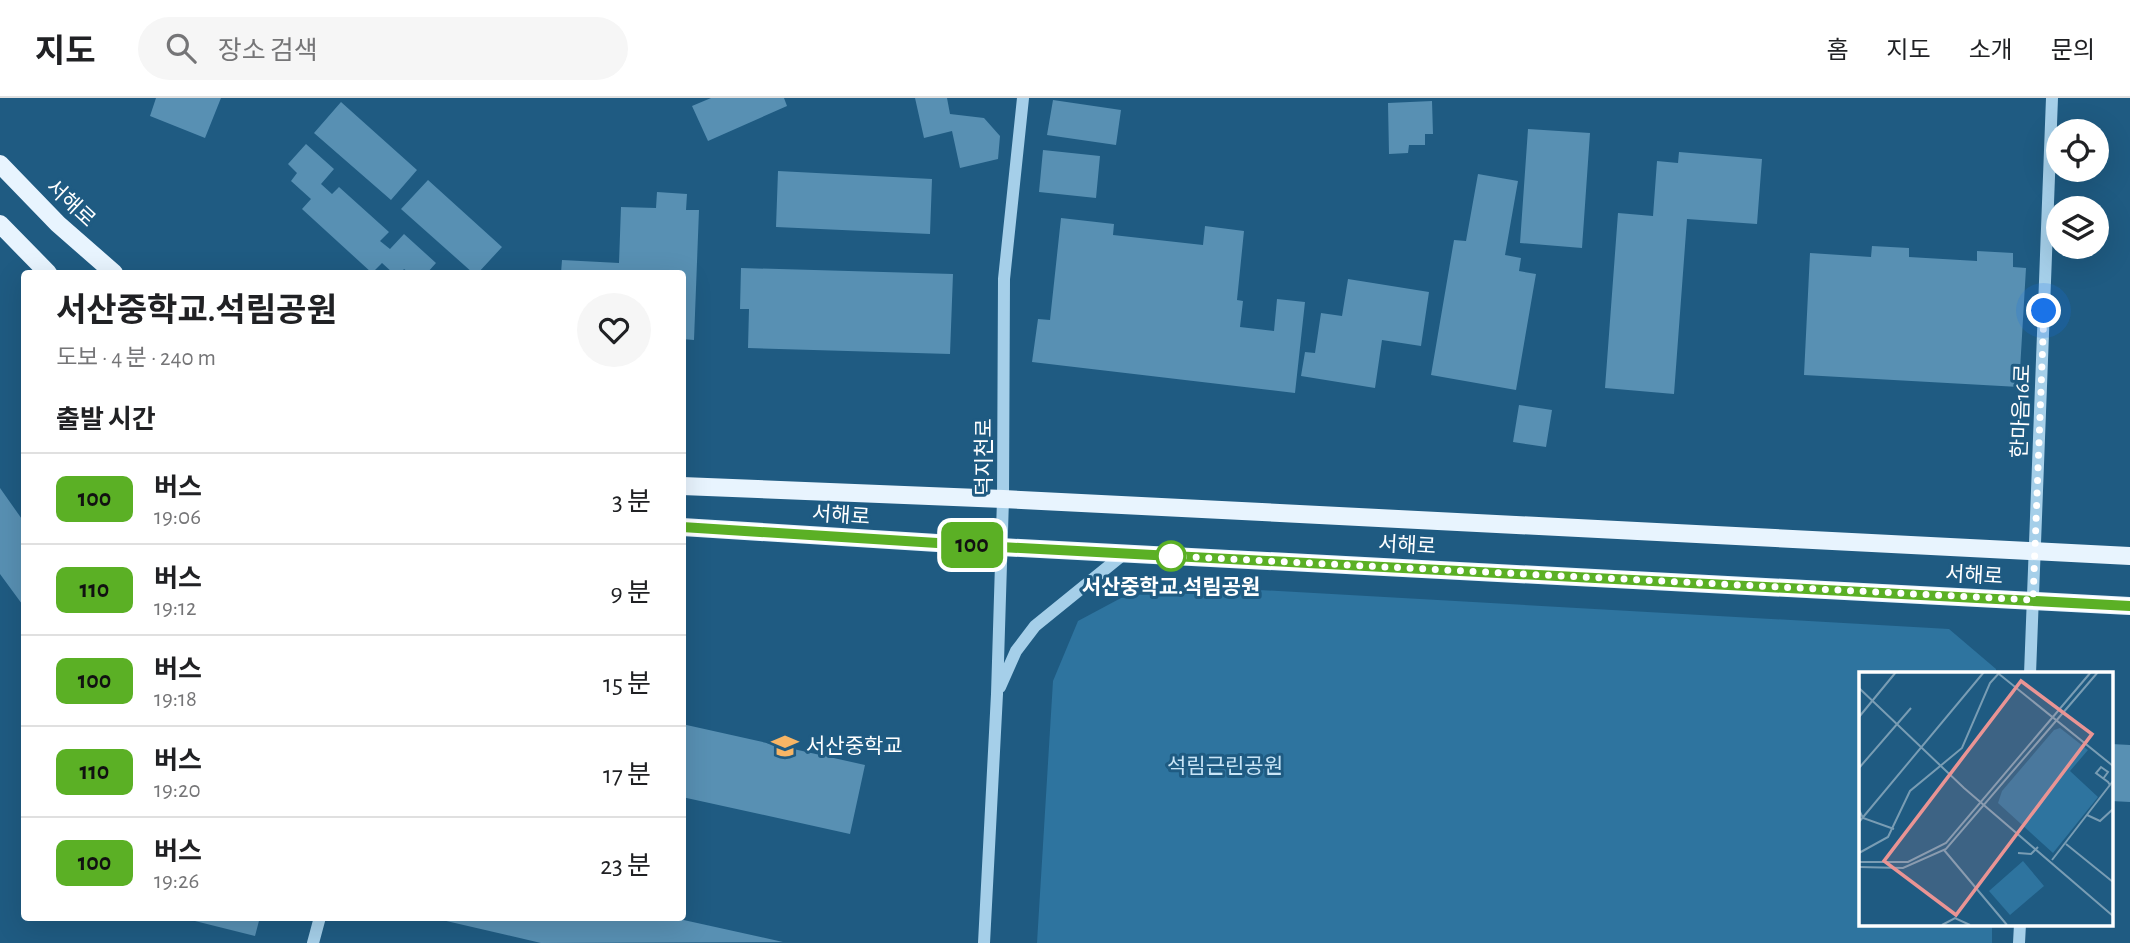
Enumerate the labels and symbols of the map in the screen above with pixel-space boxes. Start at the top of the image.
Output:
street label: 서해로 [42,175,100,231]
your location [2026,293,2061,328]
street label: 한마음16로 [2008,363,2034,459]
street label: 덕지천로 [973,418,995,496]
street label: 서해로 [811,502,871,528]
line badge: 100 [932,522,1012,568]
street label: 서해로 [1377,532,1437,558]
marker: 서산중학교.석림공원 [1156,541,1186,571]
street label: 서해로 [1944,562,2004,588]
place label: 서산중학교.석림공원 [1082,576,1260,598]
inset map [1859,672,2112,926]
school or university icon: 서산중학교 [770,731,800,761]
place label: 서산중학교 [806,735,903,757]
park label: 석림근린공원 [1167,755,1283,777]

